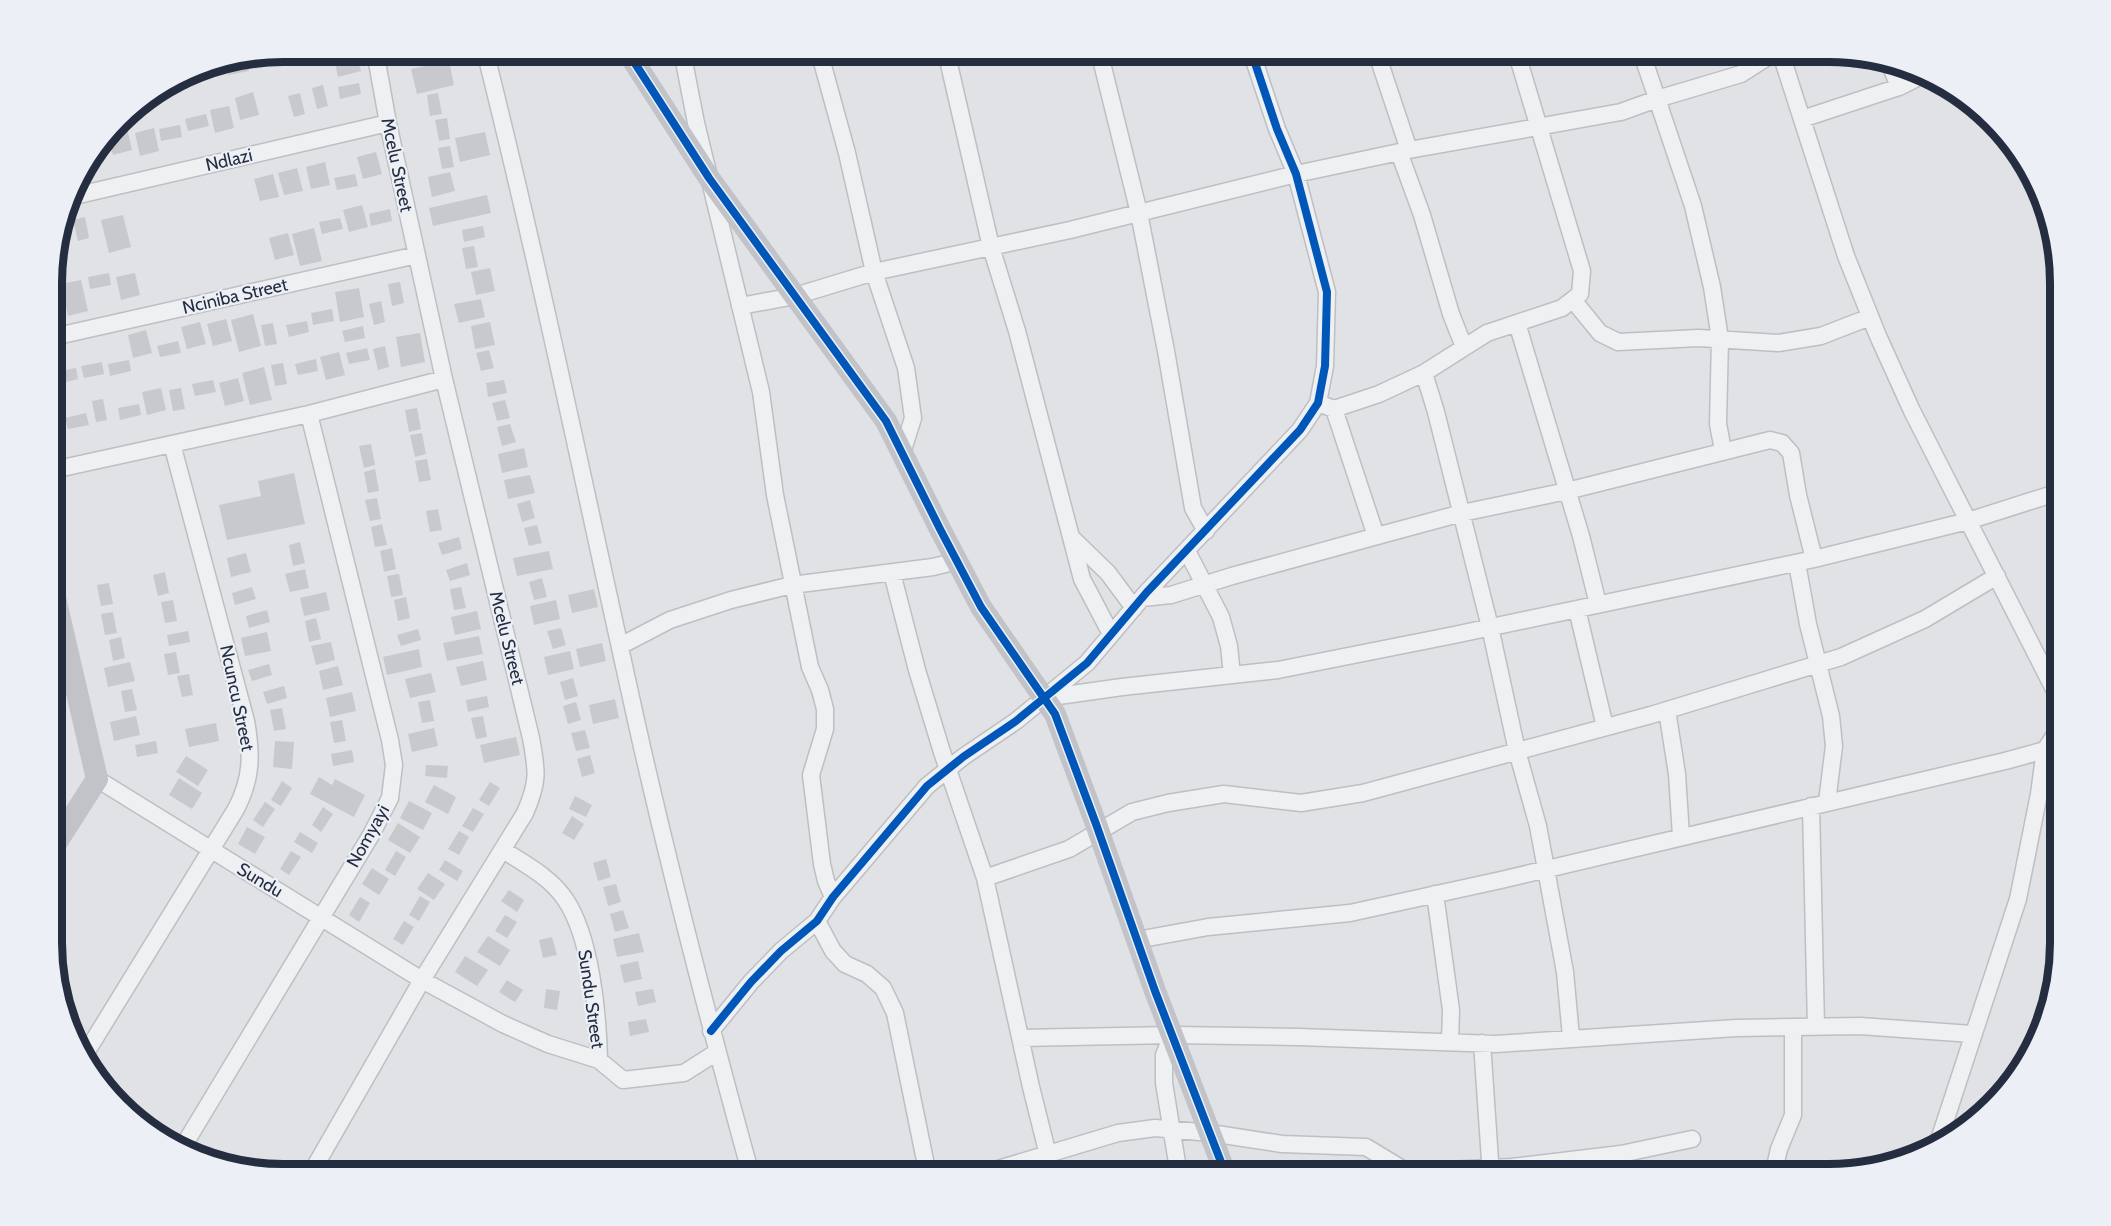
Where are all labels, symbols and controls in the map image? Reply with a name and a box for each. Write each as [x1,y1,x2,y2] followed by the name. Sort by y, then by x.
[376,116,418,214] street label: Mcelu Street
[203,144,255,176] street label: Ndlazi
[180,273,290,319] street label: Nciniba Street
[485,589,529,687] street label: Mcelu Street
[215,643,259,753] street label: Ncuncu Street
[342,801,394,871] street label: Nomyayi
[233,858,287,902] street label: Sundu
[573,948,609,1050] street label: Sundu Street

